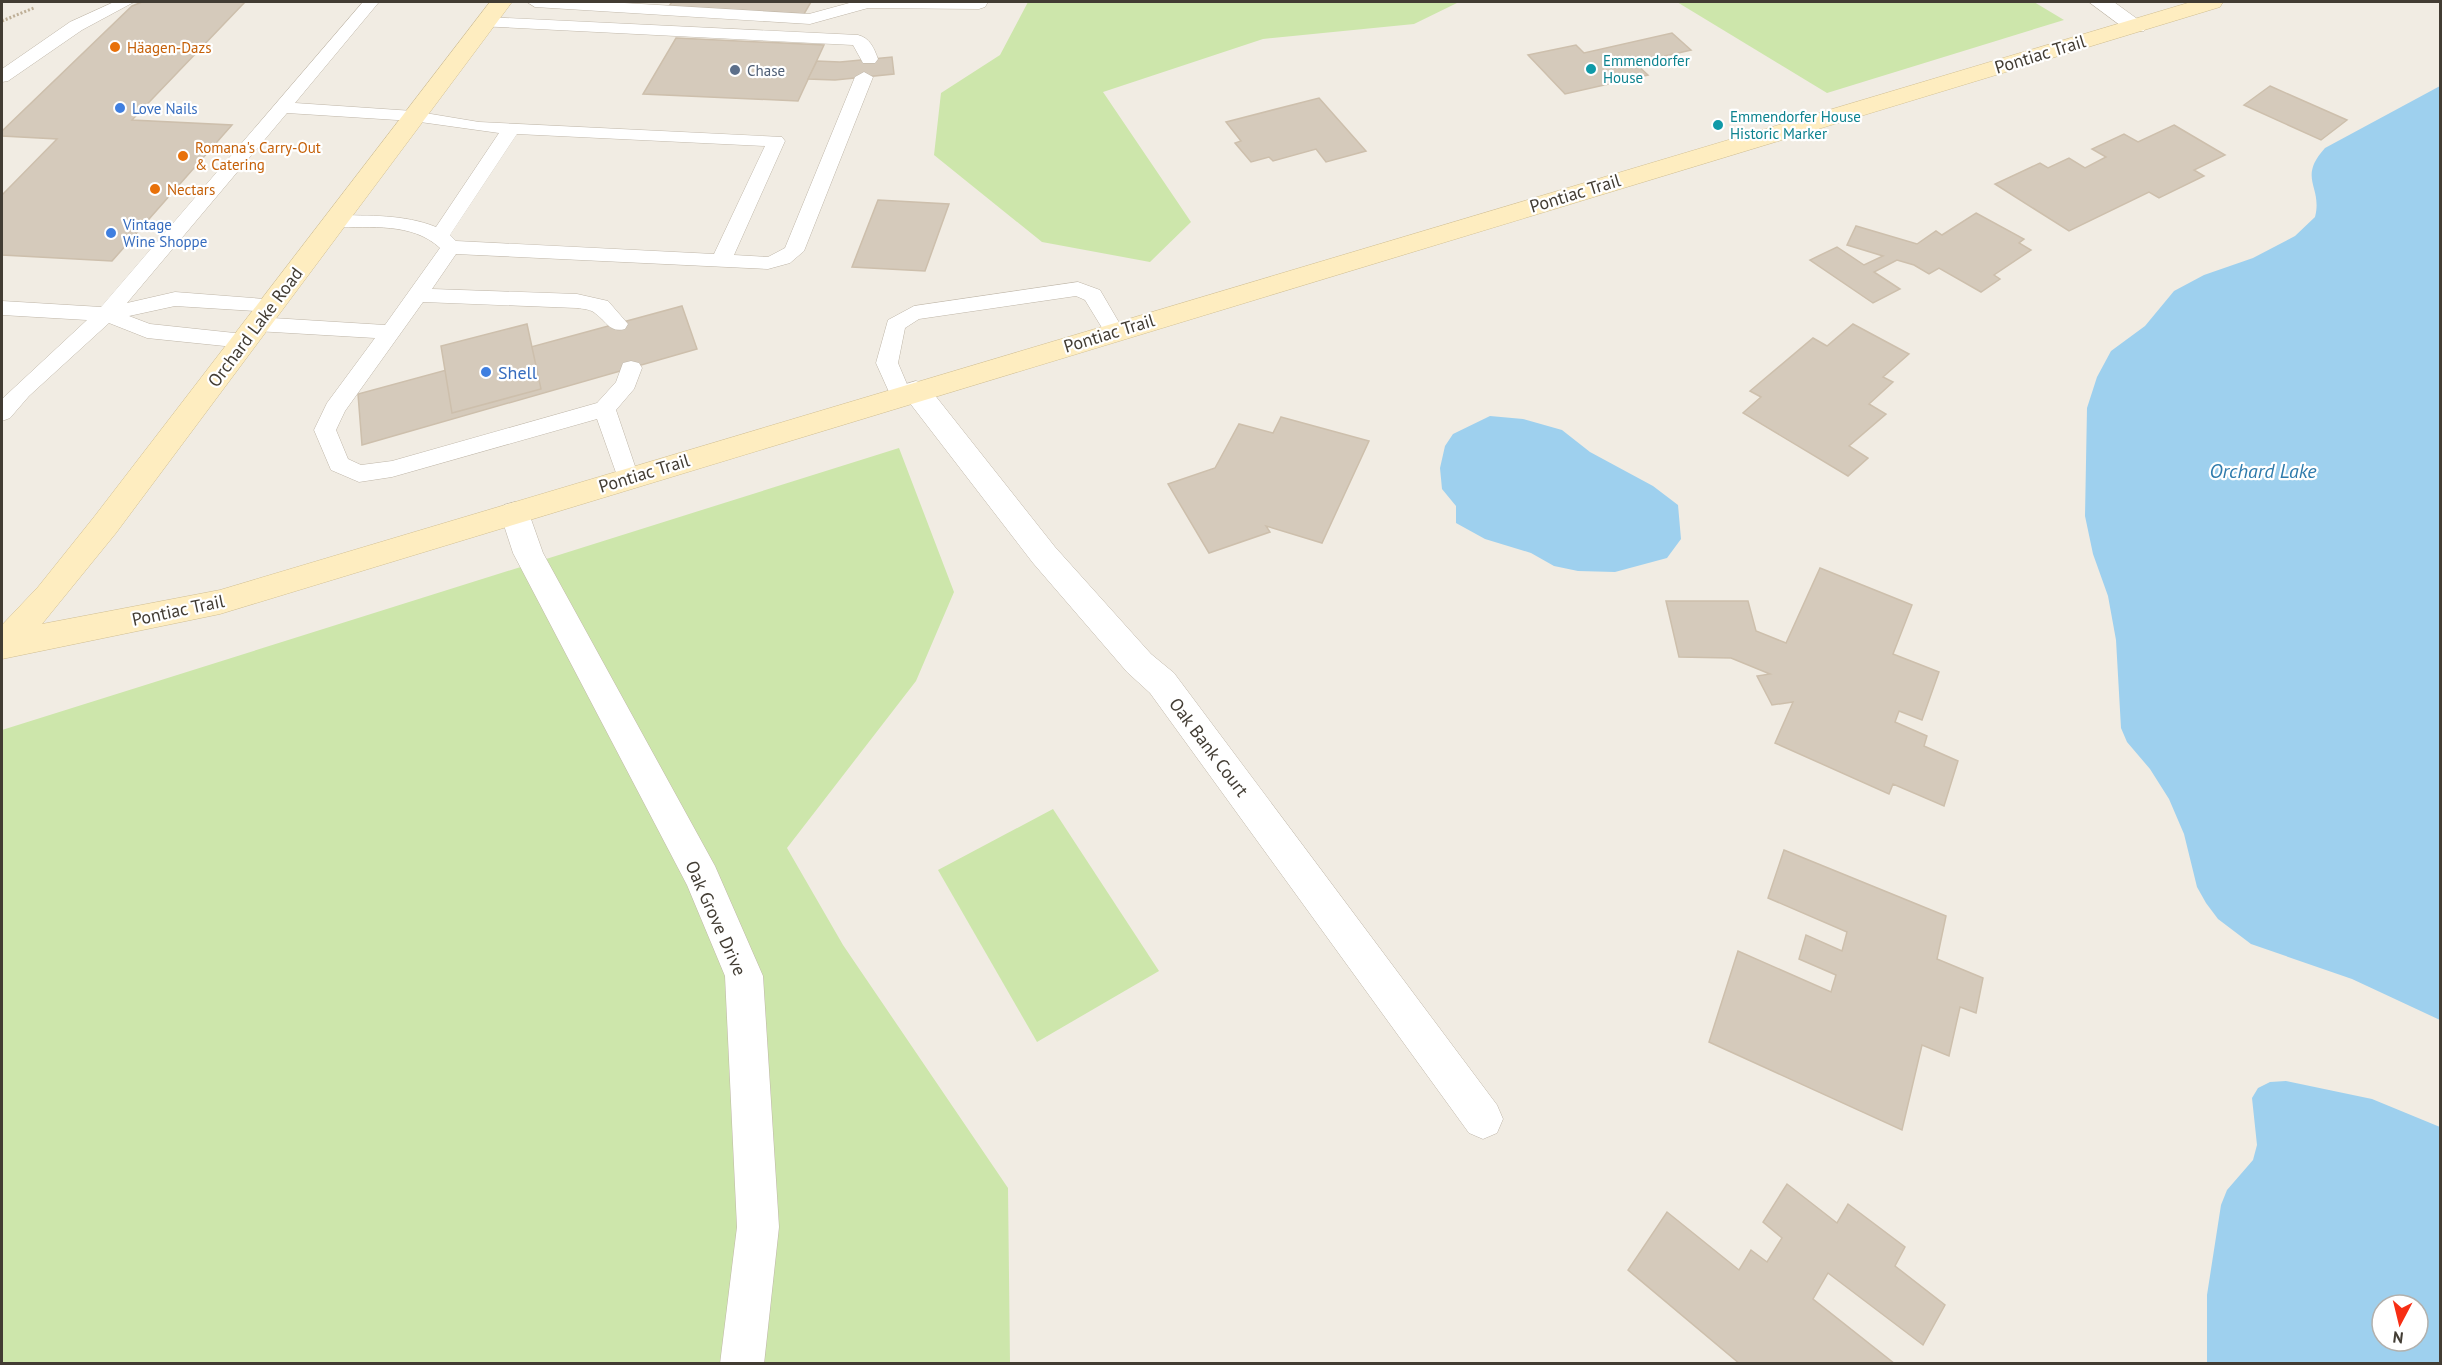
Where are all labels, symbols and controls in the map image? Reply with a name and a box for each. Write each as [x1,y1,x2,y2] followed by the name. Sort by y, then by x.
[1992,29,2089,79] street label: Pontiac Trail
[127,38,212,57] place label: Häagen-Dazs
[108,40,122,54] marker: Häagen-Dazs
[1603,51,1690,87] place label: Emmendorfer House
[747,61,785,80] place label: Chase
[1584,62,1598,76] marker: Emmendorfer House
[728,63,742,77] marker: Chase
[132,99,198,118] place label: Love Nails
[113,101,127,115] marker: Love Nails
[1730,107,1861,143] place label: Emmendorfer House Historic Marker
[1711,118,1725,132] marker: Emmendorfer House Historic Marker
[195,138,321,174] place label: Romana's Carry-Out & Catering
[176,149,190,163] marker: Romana's Carry-Out & Catering
[1527,168,1624,218] street label: Pontiac Trail
[167,180,215,199] place label: Nectars
[148,182,162,196] marker: Nectars
[122,215,207,251] place label: Vintage Wine Shoppe
[104,226,118,240] marker: Vintage Wine Shoppe
[202,262,308,392] street label: Orchard Lake Road
[1061,308,1158,358] street label: Pontiac Trail
[498,361,538,384] place label: Shell
[479,365,493,379] marker: Shell
[596,448,693,498] street label: Pontiac Trail
[2210,458,2317,484] water label: Orchard Lake
[130,589,227,631] street label: Pontiac Trail
[1164,693,1254,801] street label: Oak Bank Court
[680,857,752,979] street label: Oak Grove Drive
[2370,1293,2430,1353] north arrow
[2392,1327,2405,1348] text: N

